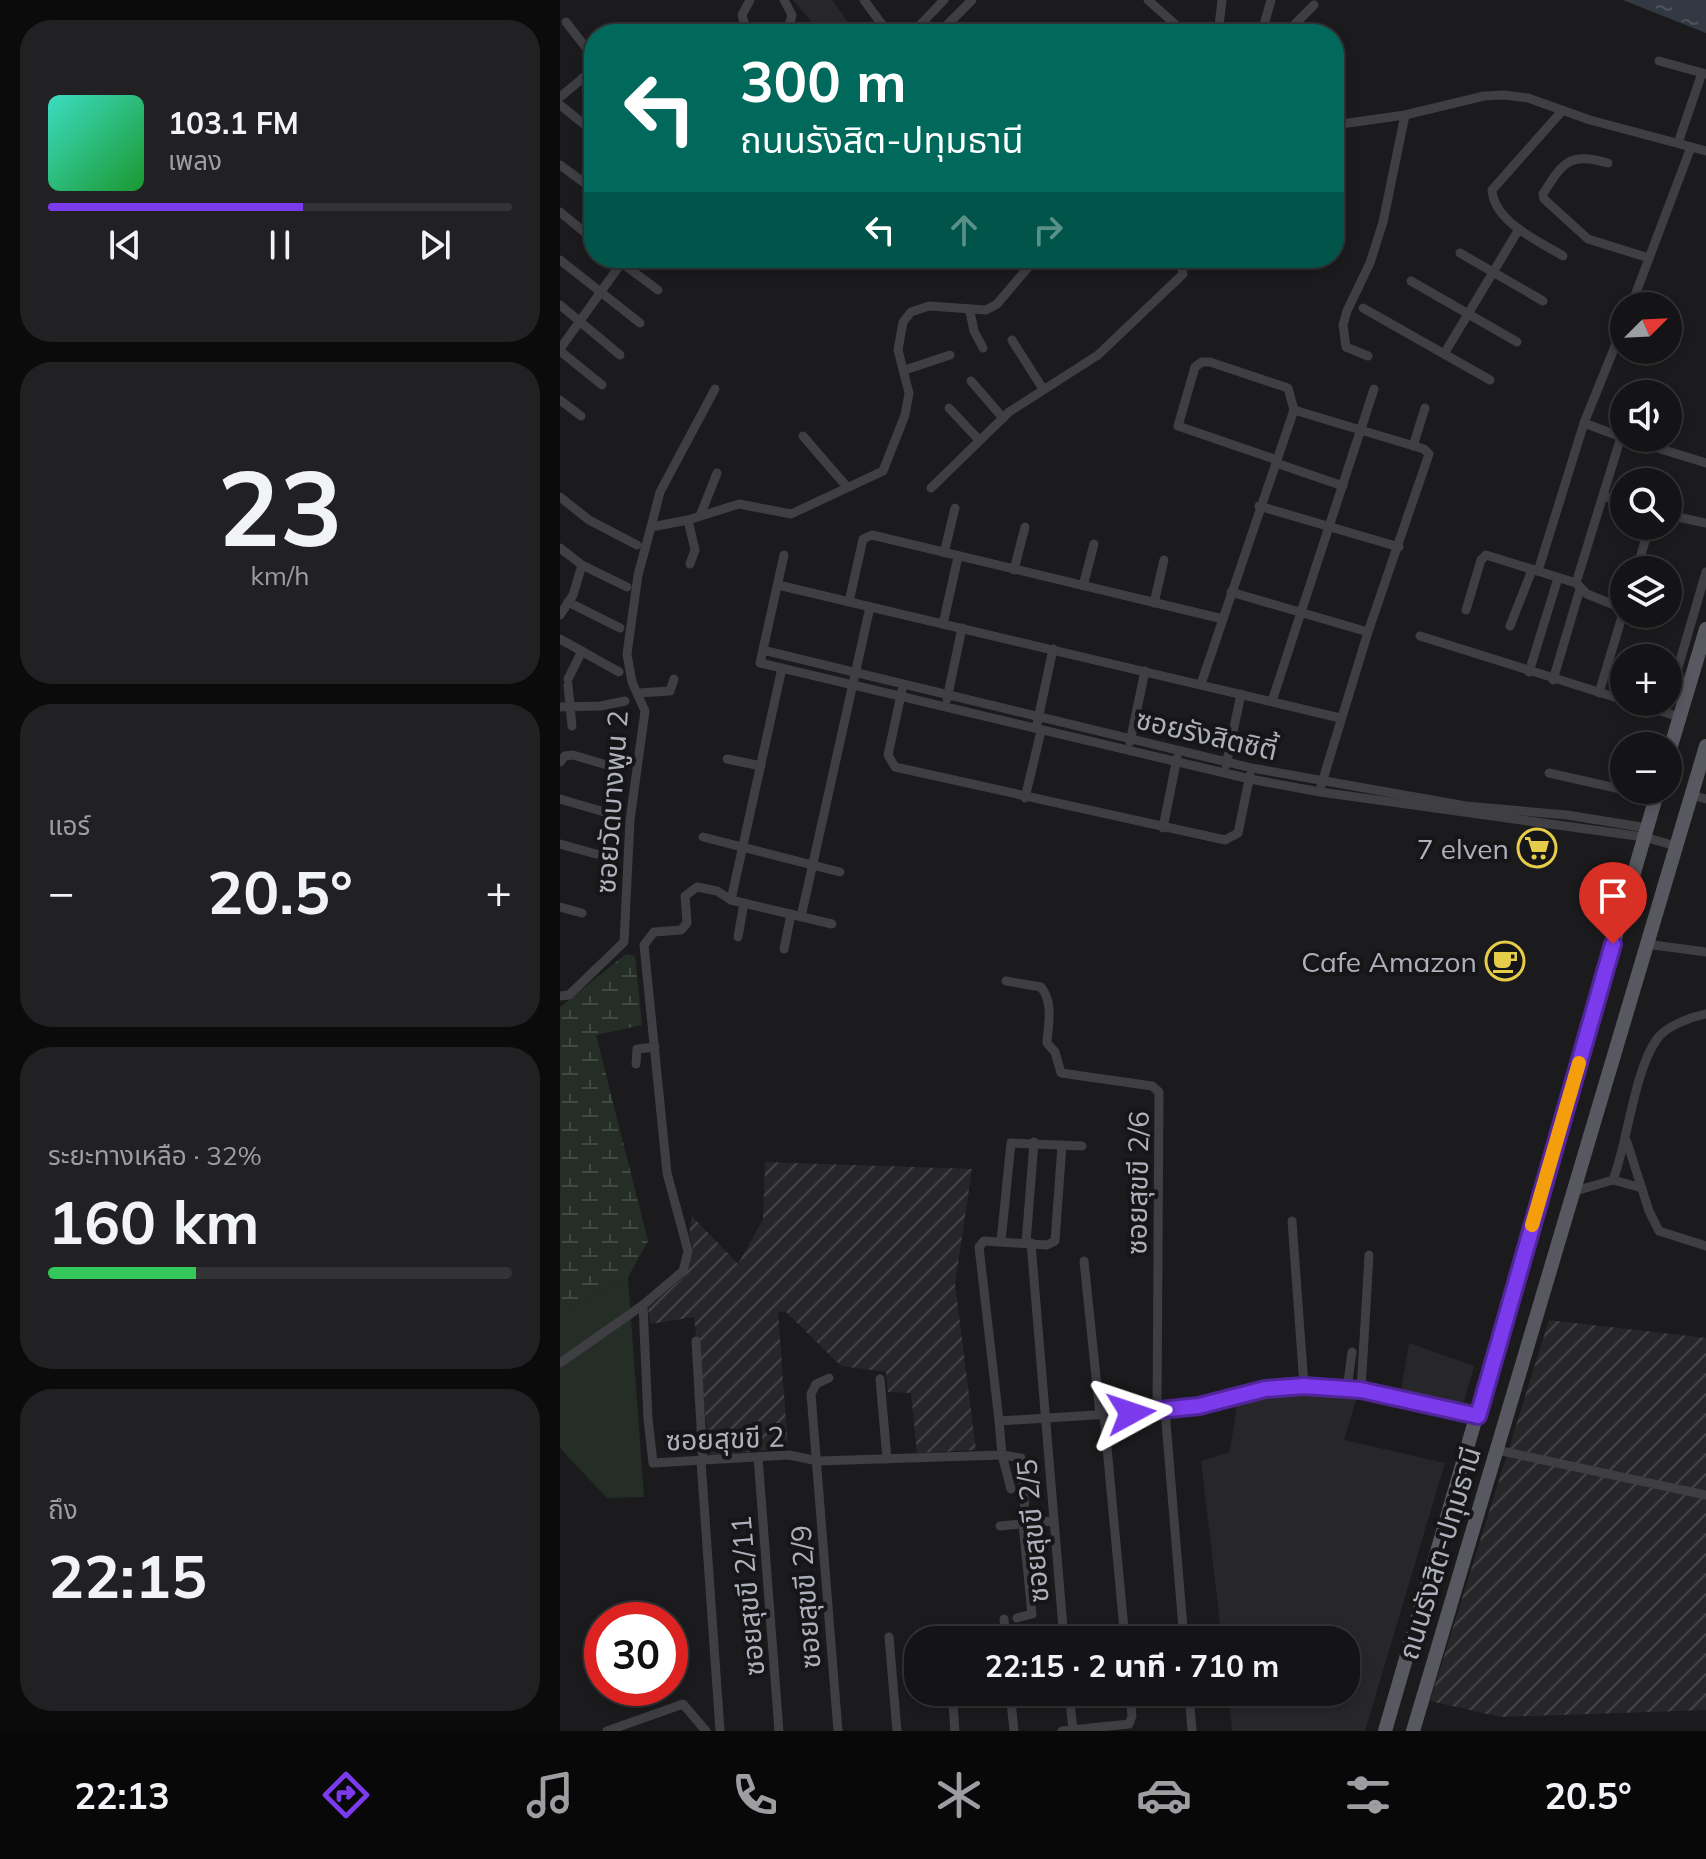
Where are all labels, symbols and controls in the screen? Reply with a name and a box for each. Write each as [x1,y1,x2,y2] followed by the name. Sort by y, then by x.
[740,46,907,116] text: 300 m
[608,56,712,160] icon: left
[168,104,299,142] text: 103.1 FM
[740,117,1024,162] text: ถนนรังสิต-ปทุมธานี
[168,144,222,177] text: เพลง
[858,208,902,252] icon: left
[942,208,986,252] icon: ahead
[1026,208,1070,252] icon: right
[103,223,147,267] icon: previous
[258,223,302,267] icon: pause
[413,223,457,267] icon: next
[1610,292,1682,364] north arrow
[1610,292,1682,804] map controls
[1610,380,1682,452] button: sound
[218,441,342,572] text: 23
[1610,468,1682,540] button: search
[1610,556,1682,628] button: layers
[251,559,309,592] text: km/h
[1610,644,1682,716] button: +
[1133,700,1281,767] street label: ซอยรังสิตซิตี้
[587,709,636,895] street label: ซอยวัดบางพูน 2
[1610,732,1682,804] button: −
[48,809,90,842] text: แอร์
[1516,827,1558,869] supermarket icon: 7 elven
[1417,831,1509,866] place label: 7 elven
[207,854,353,929] text: 20.5°
[1579,862,1647,944] pin
[48,864,74,919] text: −
[486,864,512,919] text: +
[1591,874,1635,918] icon: arrive
[1484,940,1526,982] cafe icon: Cafe Amazon
[1301,944,1477,979] place label: Cafe Amazon
[1118,1111,1156,1255] street label: ซอยสุขขี 2/6
[48,1139,262,1172] text: ระยะทางเหลือ · 32%
[48,1184,260,1259] text: 160 km
[1089,1371,1173,1455] position arrow
[665,1418,785,1458] street label: ซอยสุขขี 2
[1390,1442,1488,1664] street label: ถนนรังสิต-ปทุมธานี
[1008,1458,1056,1604] street label: ซอยสุขขี 2/5
[48,1493,78,1526] text: ถึง
[723,1514,771,1678] street label: ซอยสุขขี 2/11
[783,1524,827,1670] street label: ซอยสุขขี 2/9
[48,1538,207,1613] text: 22:15
[584,1602,688,1706] speed limit sign: 30
[985,1647,1279,1685] text: 22:15 · 2 นาที · 710 m
[318,1767,374,1823] icon: directions
[522,1767,578,1823] icon: music
[727,1767,783,1823] icon: phone
[931,1767,987,1823] icon: climate
[1136,1767,1192,1823] icon: car
[1340,1767,1396,1823] icon: filters
[74,1773,170,1818] text: 22:13
[1544,1773,1632,1818] text: 20.5°

